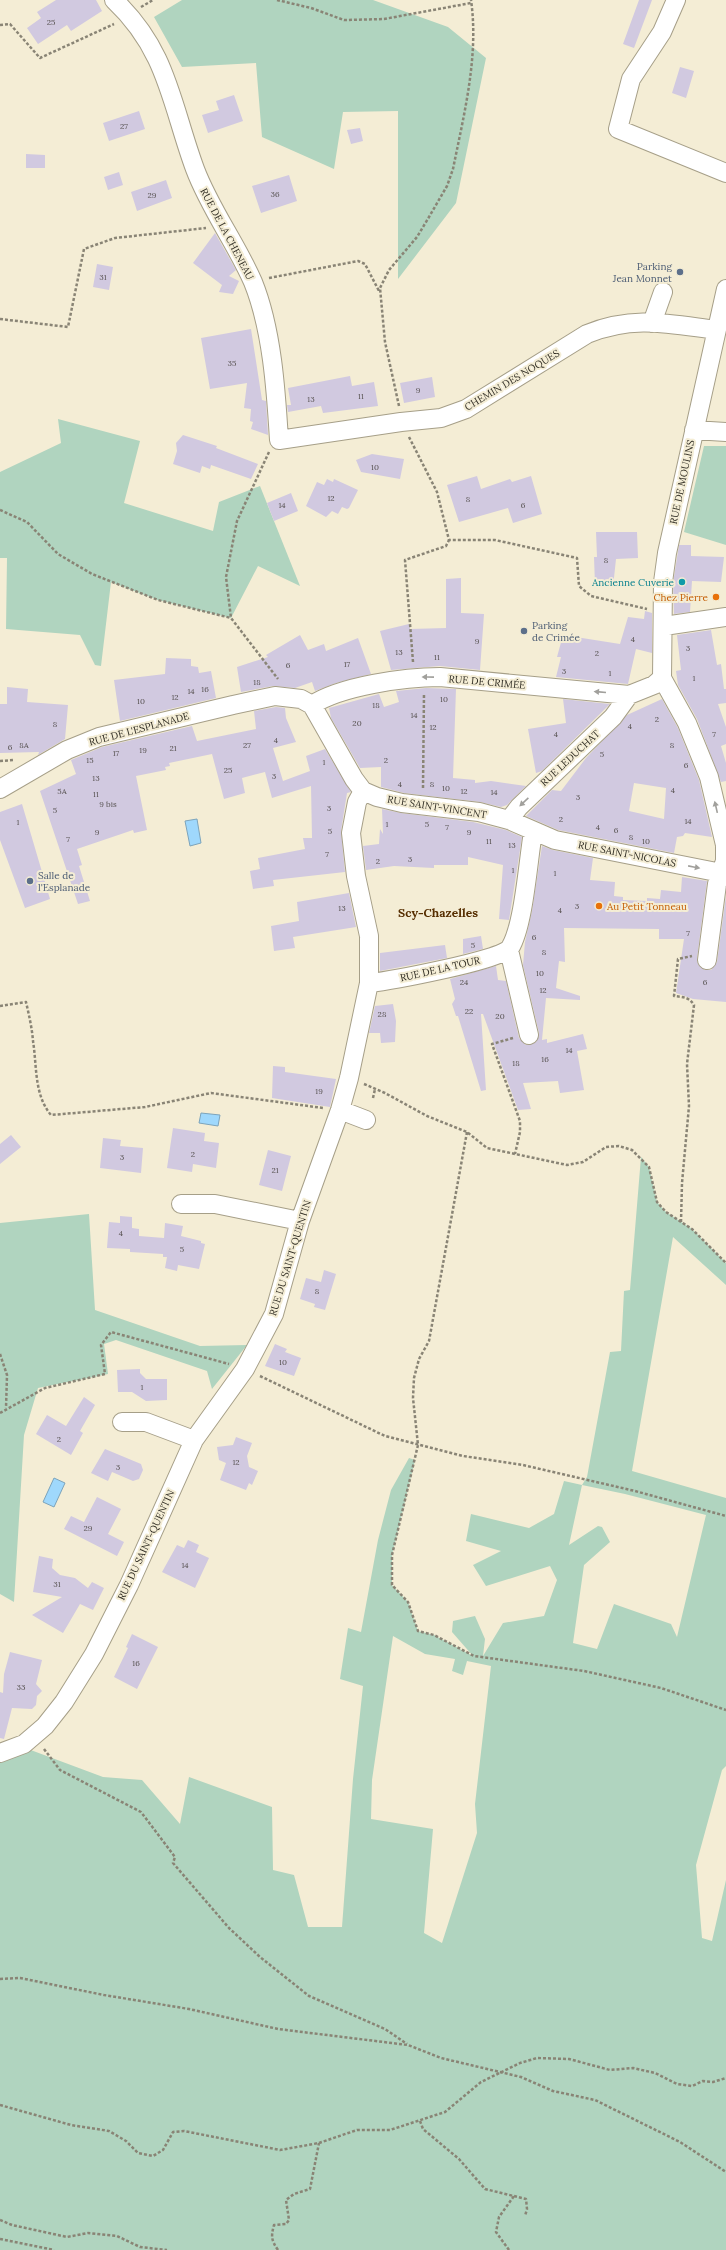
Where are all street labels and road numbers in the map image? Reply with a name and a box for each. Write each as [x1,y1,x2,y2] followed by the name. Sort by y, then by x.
[197,186,257,283] street label: RUE DE LA CHENEAU
[462,346,562,414] street label: CHEMIN DES NOQUES
[667,438,697,525] street label: RUE DE MOULINS
[448,672,526,692] street label: RUE DE CRIMÉE
[87,709,191,749] street label: RUE DE L'ESPLANADE
[538,727,603,789] street label: RUE LEDUCHAT
[386,793,488,821] street label: RUE SAINT-VINCENT
[577,838,677,870] street label: RUE SAINT-NICOLAS
[399,953,482,985] street label: RUE DE LA TOUR
[266,1198,314,1317] street label: RUE DU SAINT-QUENTIN
[115,1487,177,1602] street label: RUE DU SAINT-QUENTIN

